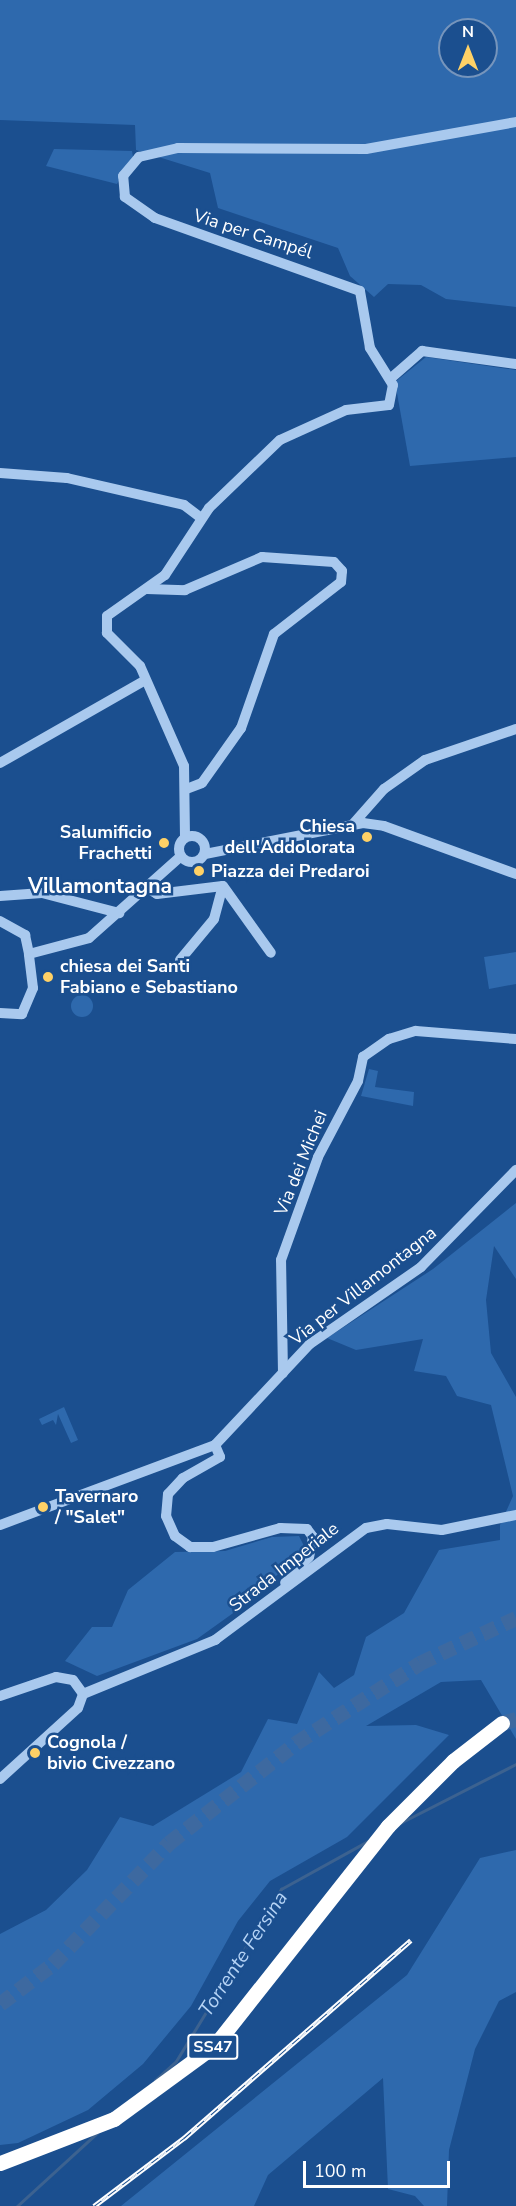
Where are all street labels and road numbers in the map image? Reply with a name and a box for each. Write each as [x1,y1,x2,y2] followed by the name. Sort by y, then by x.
[191,205,315,263] street label: Via per Campél
[270,1107,332,1219] street label: Via dei Michei
[285,1222,441,1350] street label: Via per Villamontagna
[225,1518,343,1616] street label: Strada Imperiale
[186,2034,240,2060] road number: SS47

